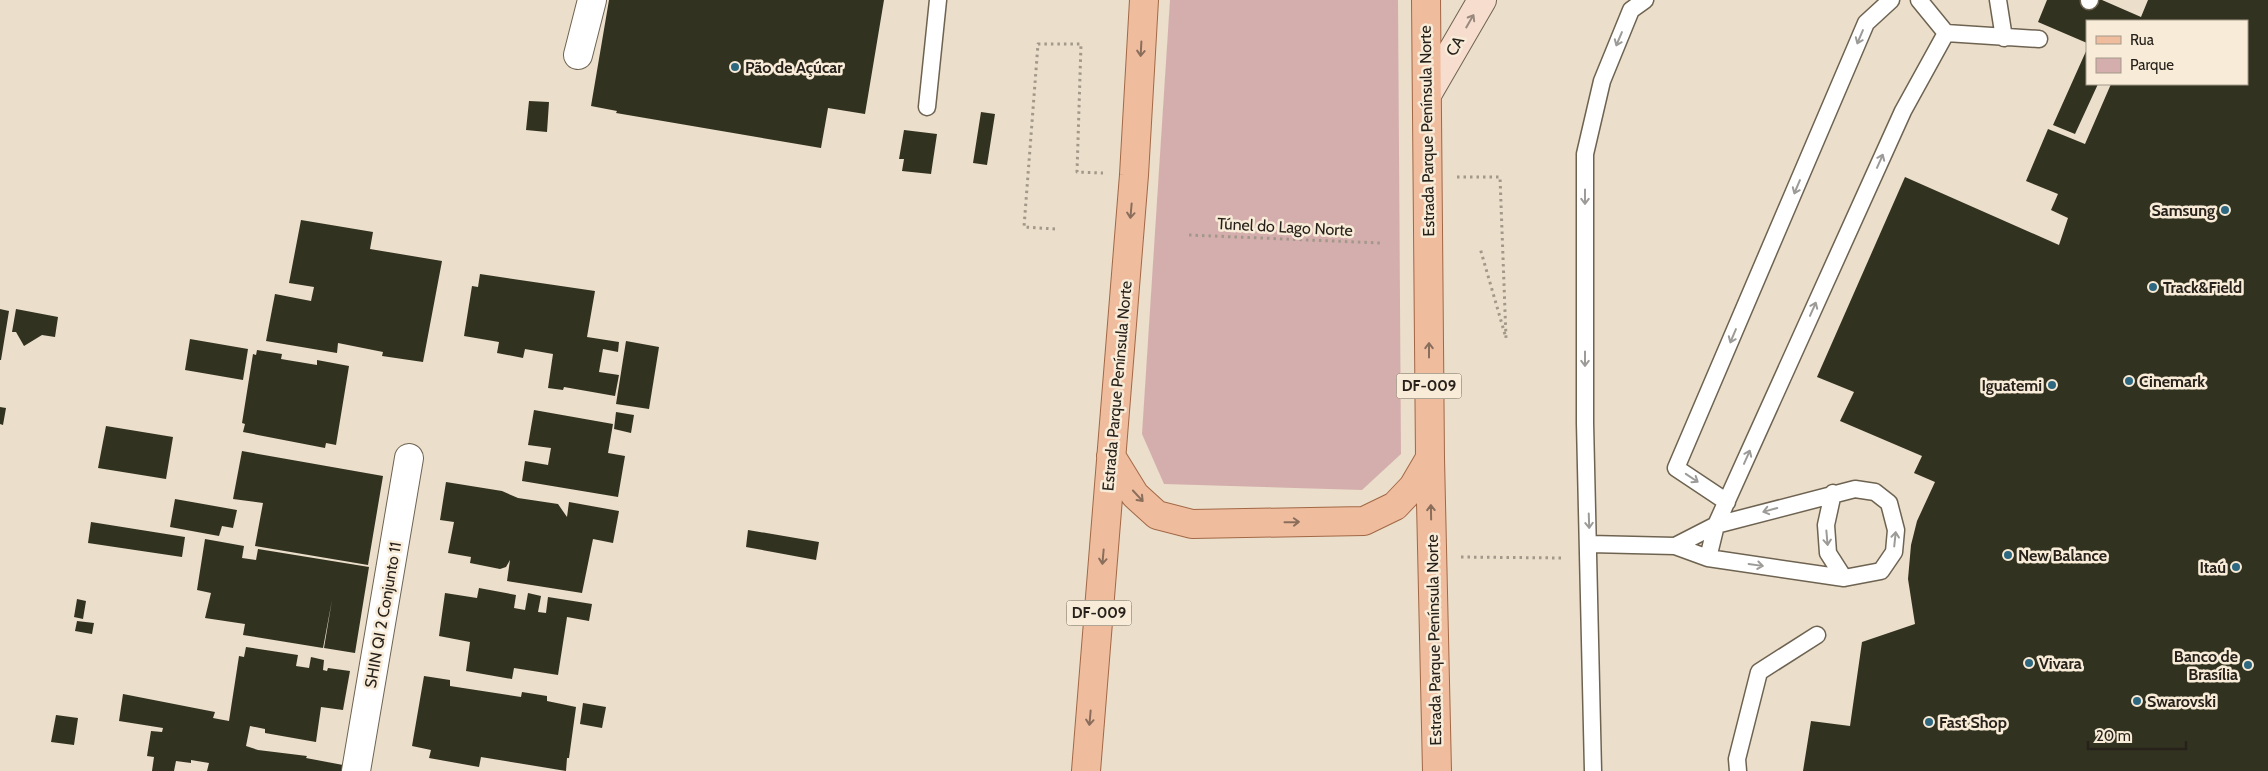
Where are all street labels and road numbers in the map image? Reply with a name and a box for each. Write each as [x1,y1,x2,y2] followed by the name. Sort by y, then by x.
[1416,25,1438,237] street label: Estrada Parque Península Norte
[1442,33,1468,59] street label: CA
[1217,214,1353,240] street label: Túnel do Lago Norte
[1098,280,1136,492] street label: Estrada Parque Península Norte
[1396,374,1462,398] road number: DF-009
[1423,534,1445,746] street label: Estrada Parque Península Norte
[361,541,405,689] street label: SHIN QI 2 Conjunto 11
[1066,600,1132,626] road number: DF-009

